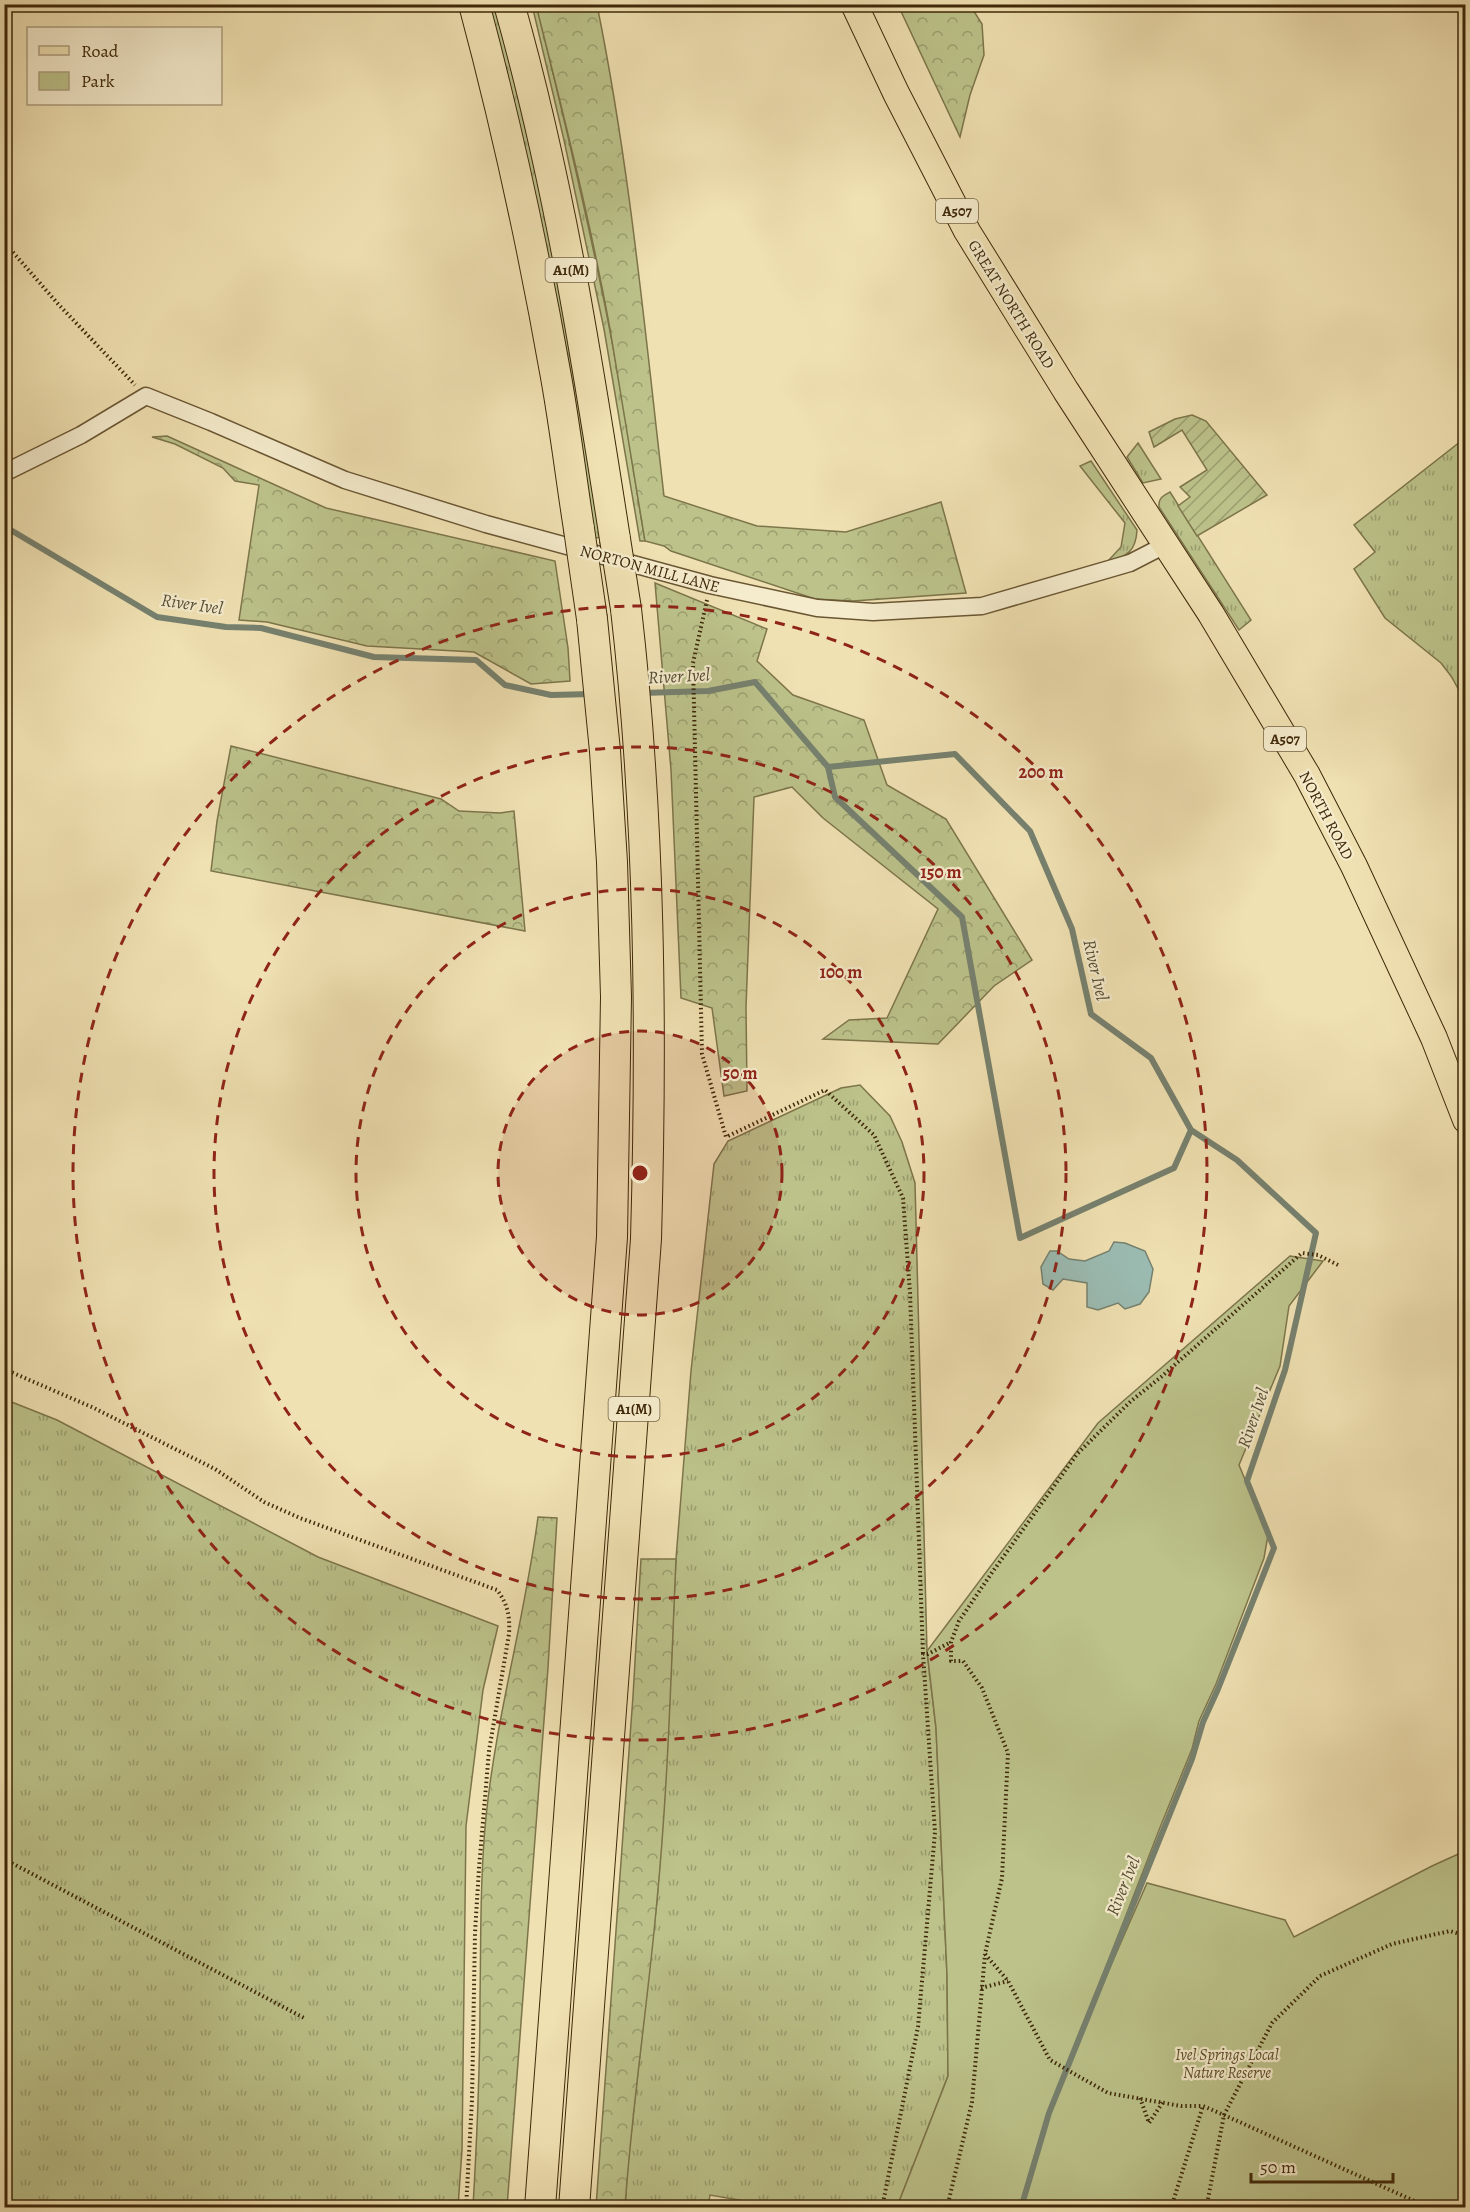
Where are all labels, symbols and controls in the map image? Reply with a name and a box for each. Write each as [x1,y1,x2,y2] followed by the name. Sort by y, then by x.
[27,27,222,105] legend
[81,39,119,63] text: Road
[81,69,115,93] text: Park
[936,199,978,223] road number: A507
[963,236,1060,373] street label: GREAT NORTH ROAD
[546,258,596,282] road number: A1(M)
[577,540,722,598] street label: NORTON MILL LANE
[160,588,225,620] water label: River Ivel
[647,662,711,690] water label: River Ivel
[1264,727,1306,751] road number: A507
[1018,760,1064,784] text: 200 m
[1294,767,1359,864] street label: NORTH ROAD
[920,860,962,884] text: 150 m
[1077,937,1115,1003] water label: River Ivel
[820,960,862,984] text: 100 m
[723,1061,757,1085] text: 50 m
[630,1163,650,1183] centre of rings
[1232,1384,1275,1451] water label: River Ivel
[608,1397,660,1421] road number: A1(M)
[1100,1852,1146,1919] water label: River Ivel
[1175,2044,1279,2084] park label: Ivel Springs Local Nature Reserve
[1251,2146,1394,2184] scale bar
[1260,2155,1296,2179] text: 50 m

